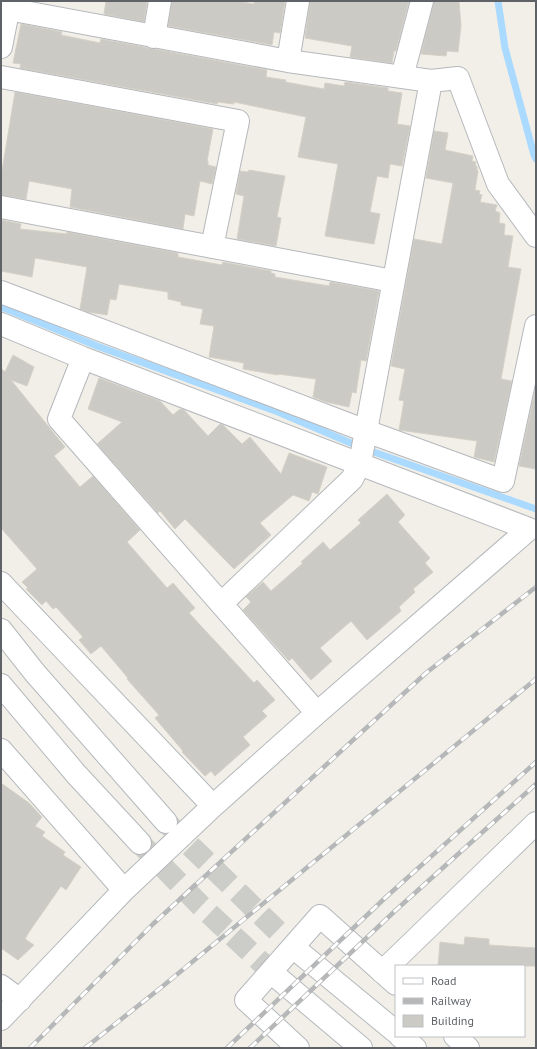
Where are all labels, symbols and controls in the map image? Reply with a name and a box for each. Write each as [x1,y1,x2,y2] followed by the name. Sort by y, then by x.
[395,965,525,1037] legend
[431,973,456,988] text: Road
[431,993,471,1008] text: Railway
[431,1013,474,1028] text: Building

